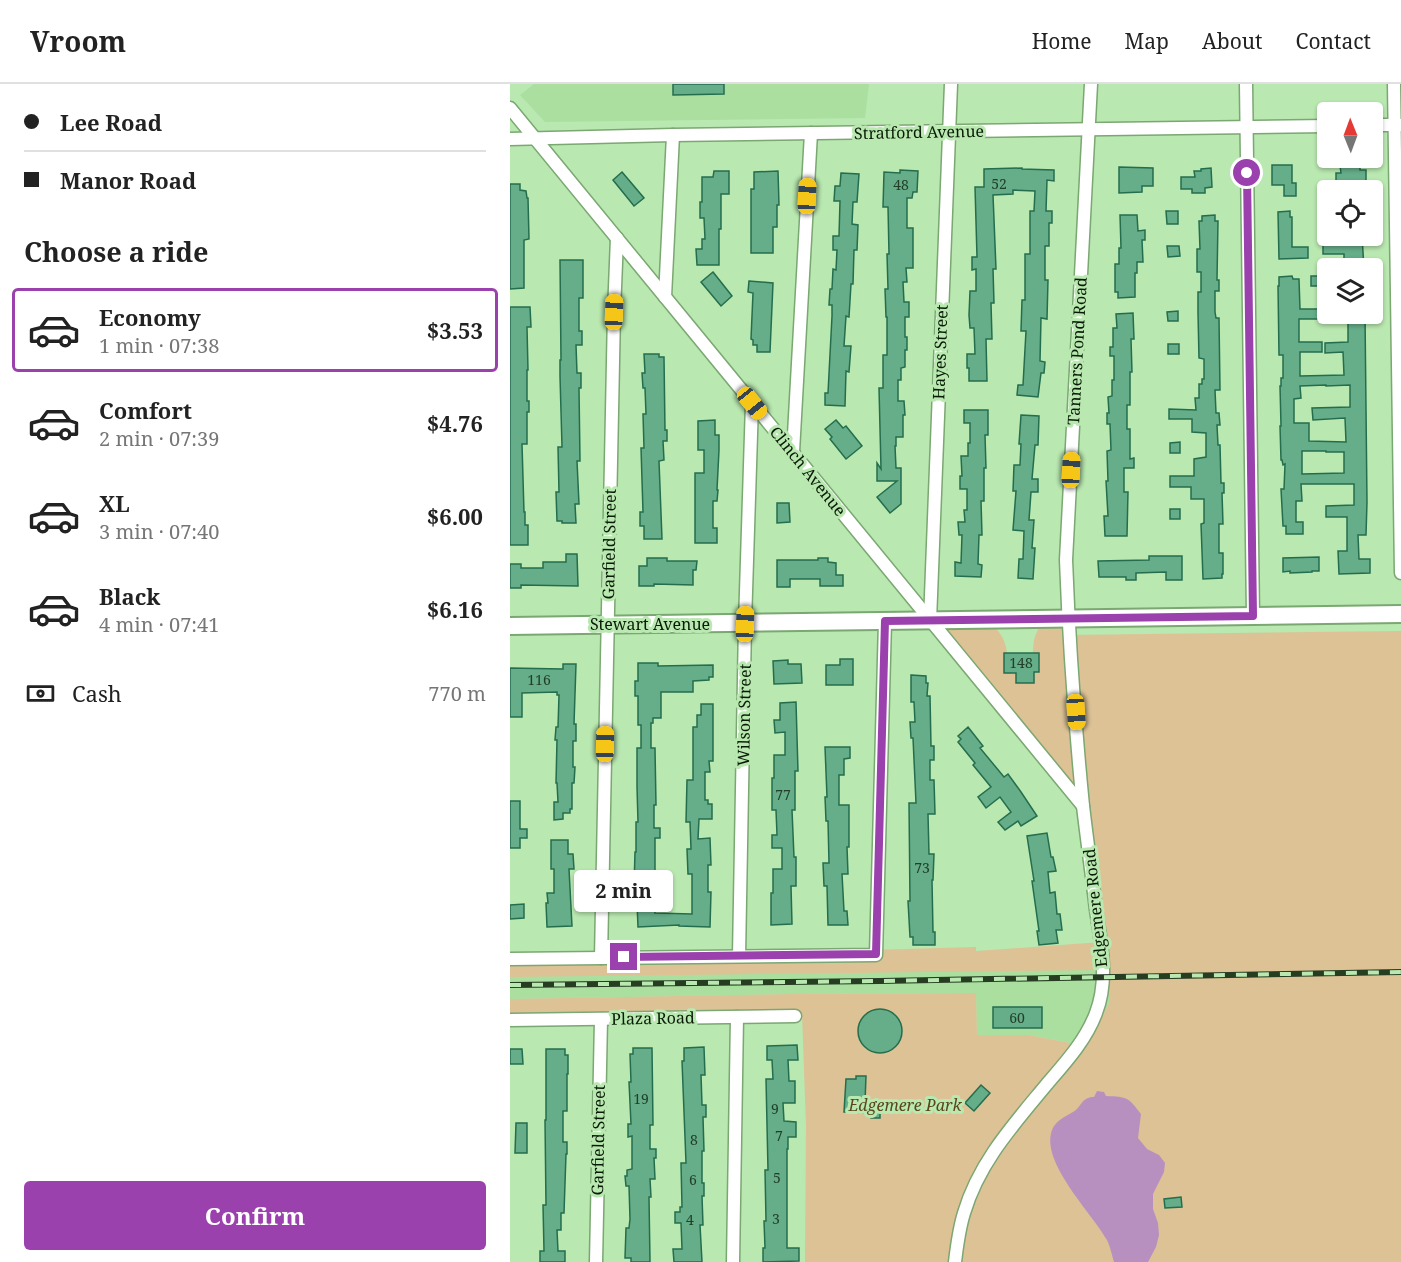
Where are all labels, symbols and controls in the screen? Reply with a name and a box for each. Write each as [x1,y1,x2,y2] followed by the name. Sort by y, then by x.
[30,22,126,60] text: Vroom
[1032,27,1092,55] text: Home
[1125,27,1169,55] text: Map
[1202,27,1263,55] text: About
[1296,27,1371,55] text: Contact
[1317,102,1383,168] north arrow
[1317,102,1383,324] map controls
[60,107,162,137] text: Lee Road
[854,120,984,144] street label: Stratford Avenue
[1233,159,1260,186] route start
[60,165,196,195] text: Manor Road
[991,174,1007,193] house number: 52
[893,175,909,194] house number: 48
[797,178,817,214] car
[1317,180,1383,246] button: locate
[24,233,209,270] text: Choose a ride
[1317,258,1383,324] button: layers
[1062,276,1092,426] street label: Tanners Pond Road
[604,294,624,330] car
[99,302,201,332] text: Economy
[27,303,81,357] icon: car
[927,304,953,400] street label: Hayes Street
[427,315,483,345] text: $3.53
[99,332,219,359] text: 1 min · 07:38
[734,383,770,423] car
[99,395,192,425] text: Comfort
[27,396,81,450] icon: car
[427,408,483,438] text: $4.76
[765,421,851,521] street label: Clinch Avenue
[99,425,219,452] text: 2 min · 07:39
[1061,452,1081,488] car
[99,488,130,518] text: XL
[597,488,621,600] street label: Garfield Street
[27,489,81,543] icon: car
[427,501,483,531] text: $6.00
[99,518,219,545] text: 3 min · 07:40
[99,581,160,611] text: Black
[27,582,81,636] icon: car
[427,594,483,624] text: $6.16
[735,606,755,642] car
[99,611,219,638] text: 4 min · 07:41
[590,613,710,635] street label: Stewart Avenue
[1009,653,1033,672] house number: 148
[732,663,756,766] street label: Wilson Street
[527,670,551,689] house number: 116
[24,677,57,710] icon: cash
[72,678,122,708] text: Cash
[428,680,486,707] text: 770 m
[1066,693,1086,731] car
[596,726,614,762] car
[775,785,791,804] house number: 77
[1078,847,1112,969] street label: Edgemere Road
[914,858,930,877] house number: 73
[574,870,674,912] callout: 2 min
[595,877,652,904] text: 2 min
[610,943,637,970] route end
[611,1006,695,1030] street label: Plaza Road
[1009,1008,1025,1027] house number: 60
[586,1084,610,1196] street label: Garfield Street
[633,1089,649,1108] house number: 19
[847,1094,963,1116] park label: Edgemere Park
[771,1099,779,1118] house number: 9
[775,1126,783,1145] house number: 7
[690,1130,698,1149] house number: 8
[773,1168,781,1187] house number: 5
[689,1170,697,1189] house number: 6
[24,1181,486,1250] button: Confirm
[772,1209,780,1228] house number: 3
[686,1210,694,1229] house number: 4

